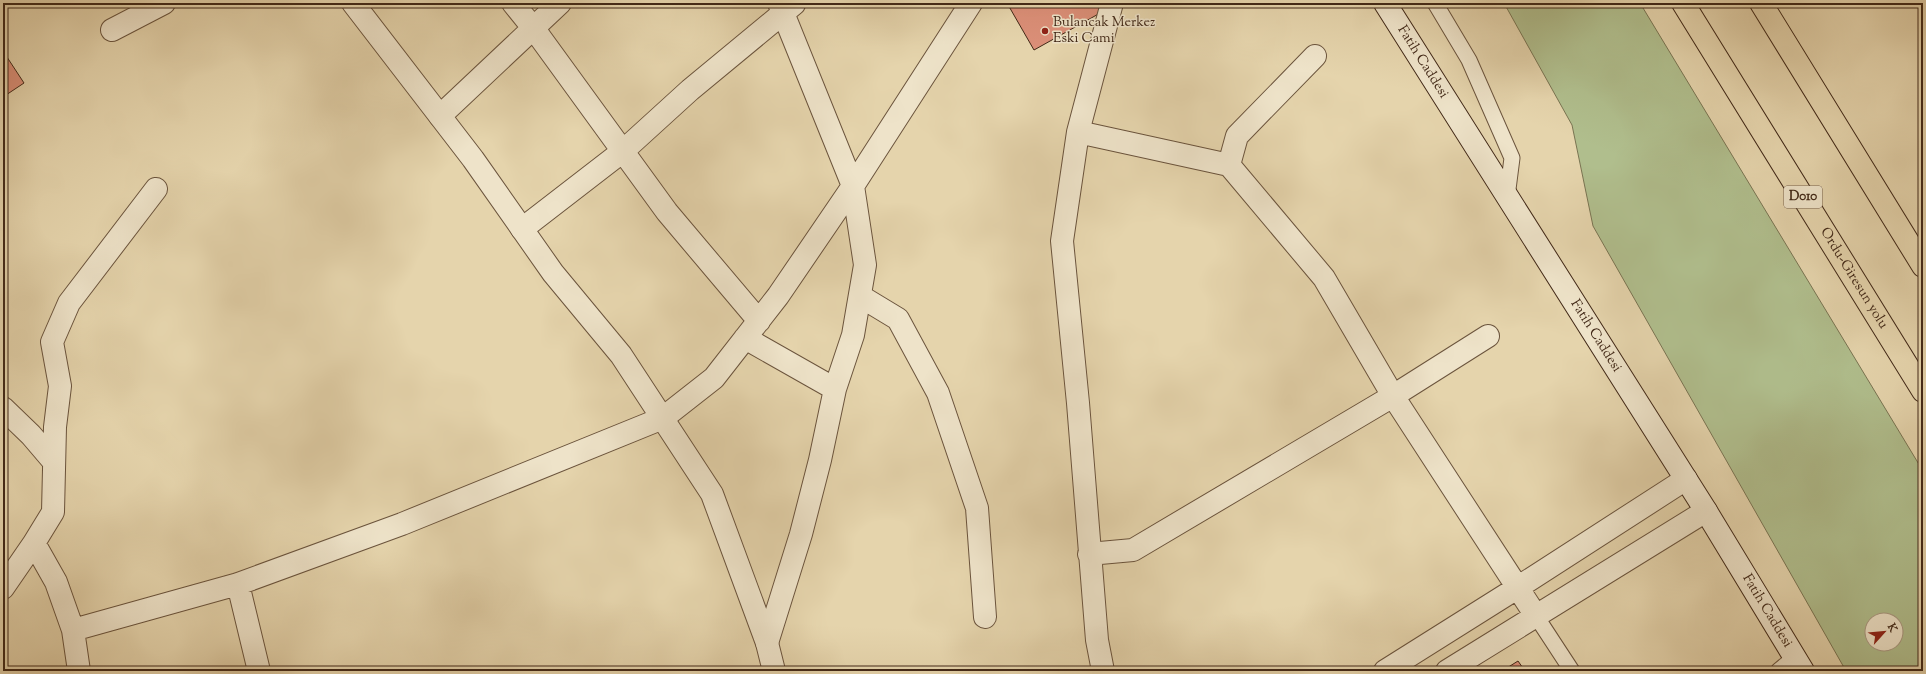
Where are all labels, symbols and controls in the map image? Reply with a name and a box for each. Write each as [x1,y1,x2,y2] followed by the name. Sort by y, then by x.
[1053,13,1155,49] place label: Bulancak Merkez Eski Cami
[1392,22,1453,103] street label: Fatih Caddesi
[1040,26,1050,36] marker: Bulancak Merkez Eski Cami
[1784,186,1822,208] road number: D010
[1814,224,1892,333] street label: Ordu-Giresun yolu
[1565,296,1626,376] street label: Fatih Caddesi
[1737,571,1797,652] street label: Fatih Caddesi
[1864,612,1904,652] north arrow
[1883,620,1901,635] text: K

